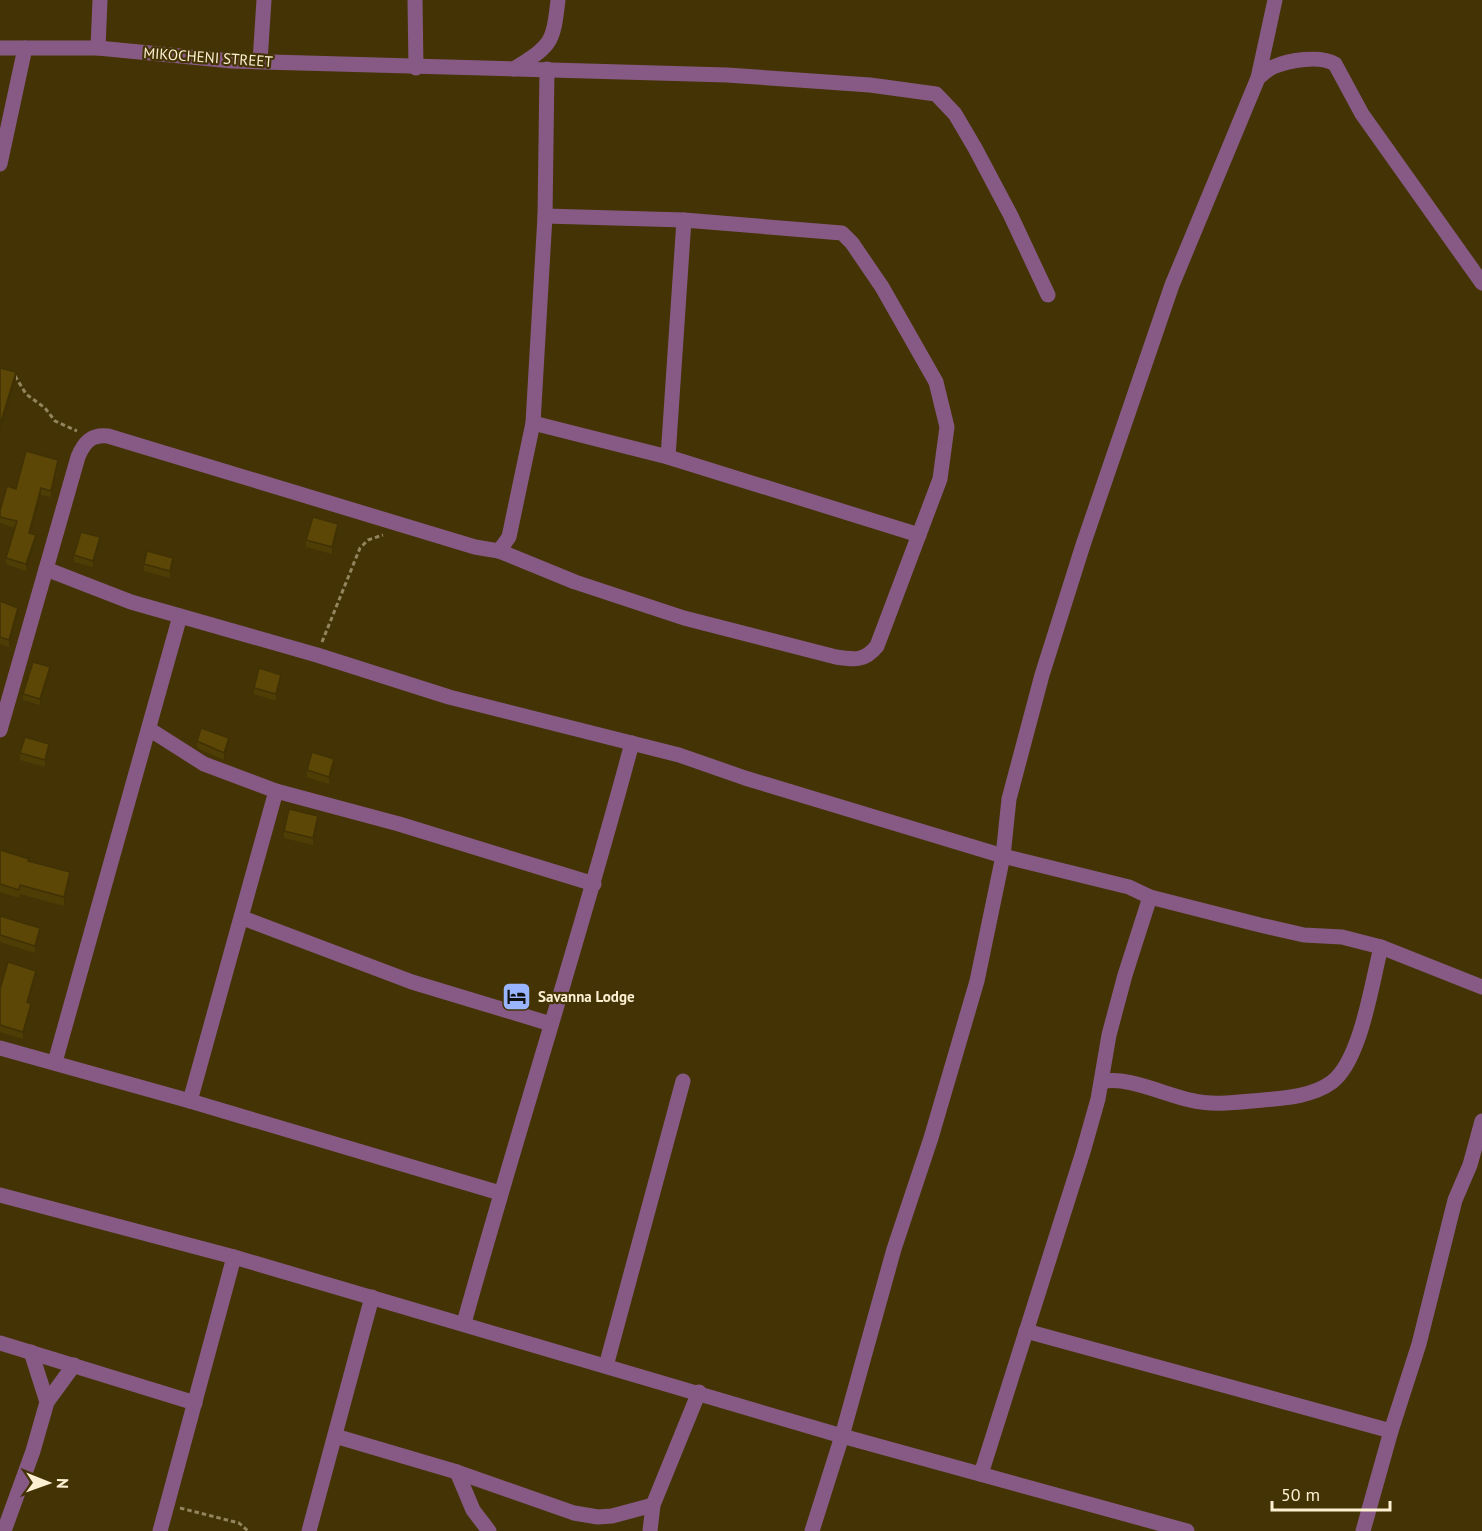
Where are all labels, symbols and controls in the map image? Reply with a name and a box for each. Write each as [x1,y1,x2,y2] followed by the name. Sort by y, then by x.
[143,43,274,71] street label: MIKOCHENI STREET
[501,980,533,1012] hotel icon: Savanna Lodge
[538,987,635,1006] place label: Savanna Lodge
[18,1453,78,1513] north arrow
[1272,1474,1390,1512] scale bar
[53,1478,73,1489] text: N
[1281,1483,1320,1506] text: 50 m

